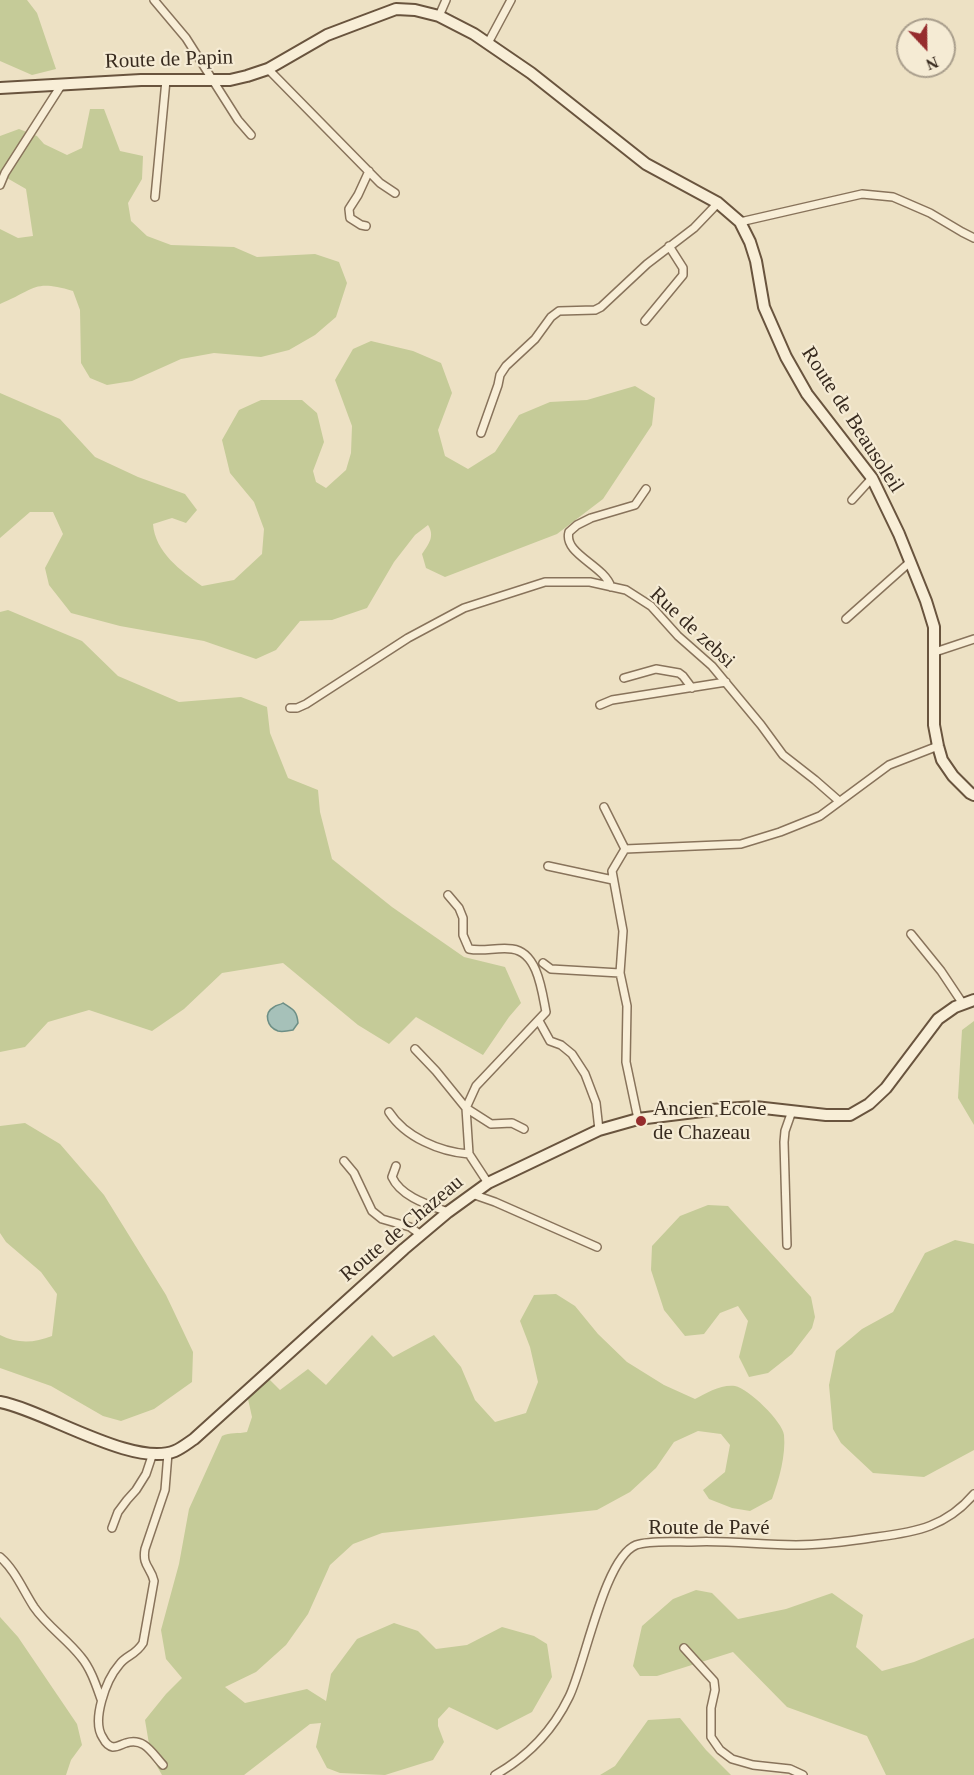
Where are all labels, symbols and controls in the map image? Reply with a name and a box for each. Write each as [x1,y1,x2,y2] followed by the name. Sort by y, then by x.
[896,18,956,78] north arrow
[104,45,234,75] street label: Route de Papin
[924,53,941,73] text: N
[795,342,909,498] street label: Route de Beausoleil
[644,582,740,674] street label: Rue de zebsi
[653,1096,767,1146] place label: Ancien Ecole de Chazeau
[634,1114,648,1128] marker: Ancien Ecole de Chazeau
[335,1170,469,1288] street label: Route de Chazeau
[648,1515,770,1541] street label: Route de Pavé

